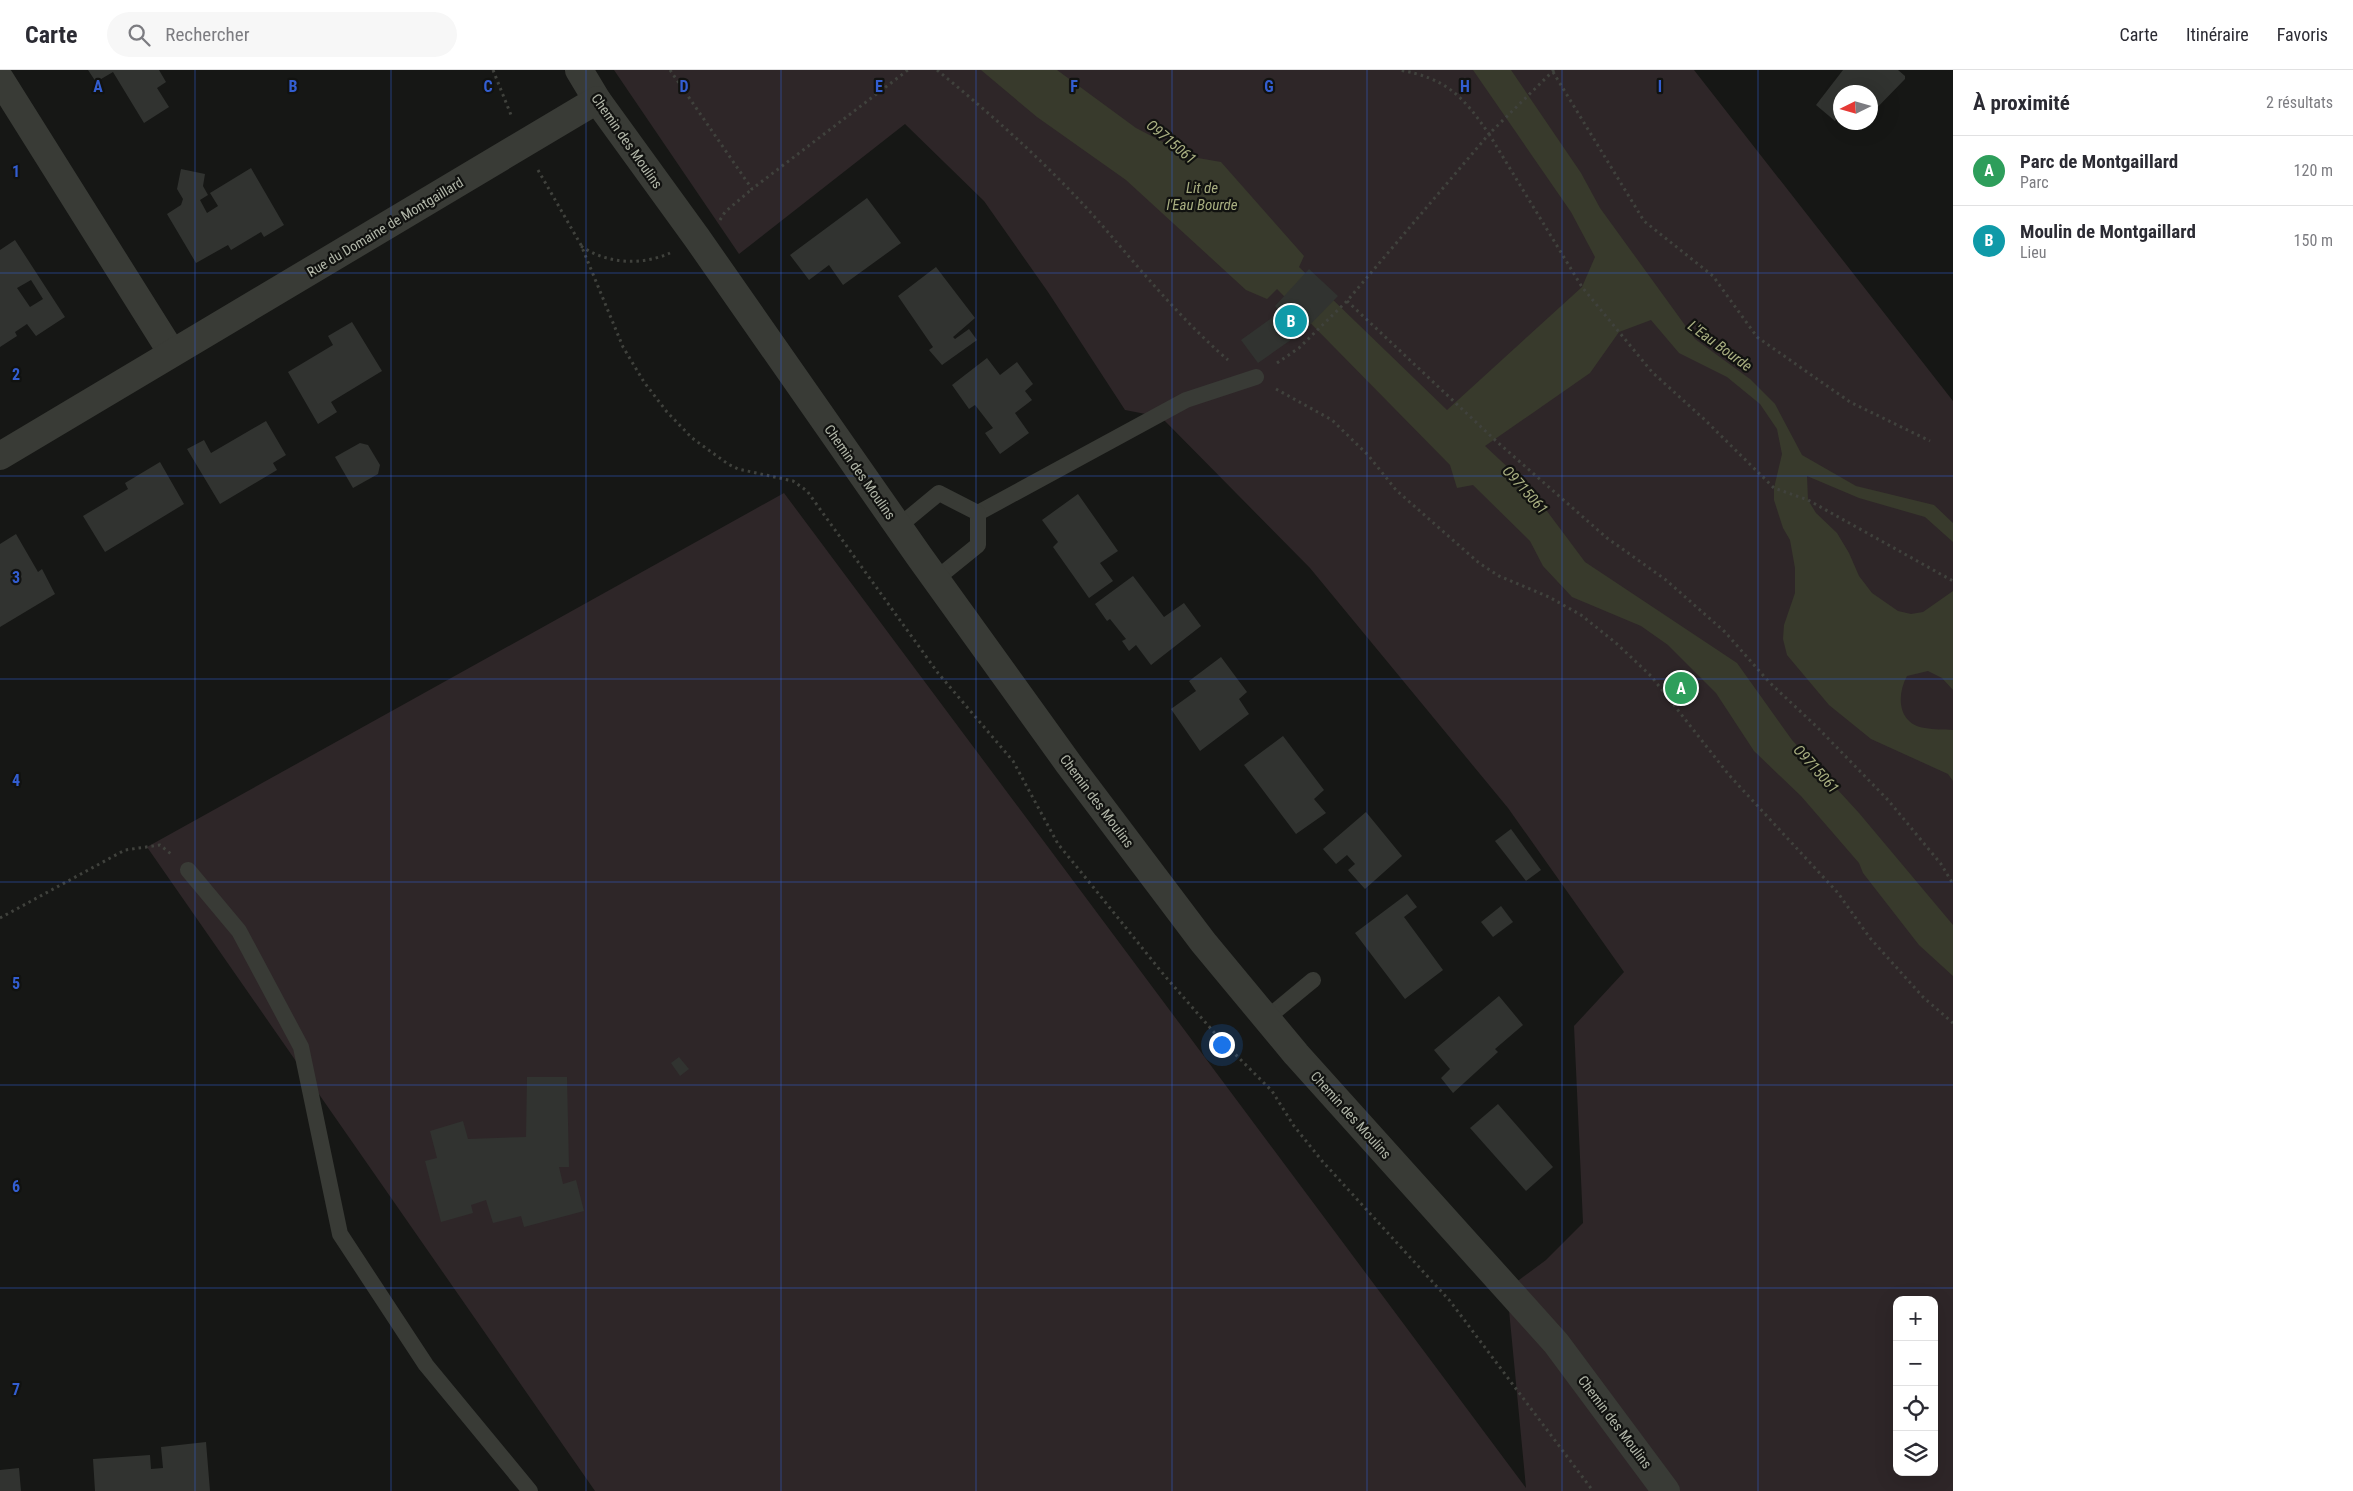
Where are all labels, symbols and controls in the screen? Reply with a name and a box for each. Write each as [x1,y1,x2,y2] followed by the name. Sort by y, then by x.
[107,12,457,57] search box
[25,21,77,49] text: Carte
[125,21,153,49] icon: search
[165,23,249,46] text: Rechercher
[2119,24,2158,45] text: Carte
[2186,24,2249,45] text: Itinéraire
[2277,24,2328,45] text: Favoris
[93,77,103,96] text: A
[289,77,298,96] text: B
[483,77,493,96] text: C
[679,77,689,96] text: D
[875,77,883,96] text: E
[1070,77,1078,96] text: F
[1264,77,1274,96] text: G
[1460,77,1470,96] text: H
[1658,77,1662,96] text: I
[1833,85,1878,130] north arrow
[588,91,666,191] street label: Chemin des Moulins
[1973,91,2070,115] text: À proximité
[2266,93,2333,112] text: 2 résultats
[1143,116,1199,168] water label: O9715061
[2020,150,2178,173] text: Parc de Montgaillard
[1984,161,1994,180] text: A
[2294,161,2333,180] text: 120 m
[12,162,20,181] text: 1
[2020,173,2049,192] text: Parc
[304,174,466,280] street label: Rue du Domaine de Montgaillard
[1166,179,1238,214] water label: Lit de l'Eau Bourde
[2020,220,2196,243] text: Moulin de Montgaillard
[1985,231,1993,250] text: B
[2294,231,2333,250] text: 150 m
[2020,243,2047,262] text: Lieu
[1275,302,1307,340] pin: B
[1684,317,1756,375] water label: L'Eau Bourde
[12,365,20,384] text: 2
[821,422,899,522] street label: Chemin des Moulins
[1499,462,1551,518] water label: O9715061
[12,568,20,587] text: 3
[1665,669,1697,707] pin: A
[1790,741,1842,797] water label: O9715061
[1057,751,1137,851] street label: Chemin des Moulins
[12,771,20,790] text: 4
[12,974,20,993] text: 5
[1209,1032,1235,1058] your location
[1308,1068,1394,1162] street label: Chemin des Moulins
[12,1177,20,1196] text: 6
[1893,1296,1938,1476] map controls
[1893,1296,1938,1341] button: +
[1893,1341,1938,1386] button: −
[1575,1372,1655,1472] street label: Chemin des Moulins
[12,1380,20,1399] text: 7
[1893,1386,1938,1431] button: locate
[1893,1431,1938,1476] button: layers

